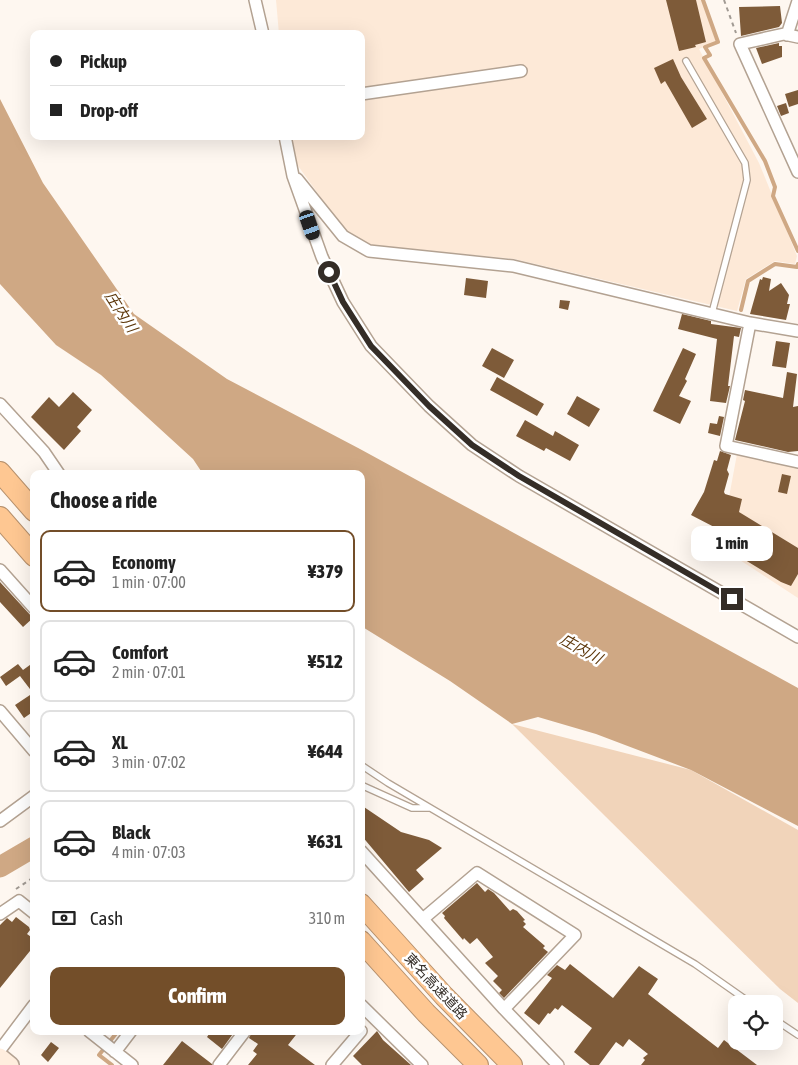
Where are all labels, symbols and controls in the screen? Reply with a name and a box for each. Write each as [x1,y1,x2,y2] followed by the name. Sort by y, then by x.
[80,50,127,72] text: Pickup
[80,99,138,121] text: Drop-off
[298,208,321,242] car
[318,261,340,283] route start
[102,288,142,337] water label: 庄内川
[50,487,157,513] text: Choose a ride
[691,526,773,562] callout: 1 min
[716,534,748,552] text: 1 min
[52,549,97,594] icon: car
[112,551,176,573] text: Economy
[308,560,343,582] text: ¥379
[112,573,186,591] text: 1 min · 07:00
[721,588,743,610] route end
[557,630,607,668] water label: 庄内川
[52,639,97,684] icon: car
[112,641,168,663] text: Comfort
[308,650,343,672] text: ¥512
[112,663,186,681] text: 2 min · 07:01
[52,729,97,774] icon: car
[112,731,128,753] text: XL
[308,740,343,762] text: ¥644
[112,753,186,771] text: 3 min · 07:02
[52,819,97,864] icon: car
[112,821,150,843] text: Black
[308,830,343,852] text: ¥631
[112,843,186,861] text: 4 min · 07:03
[50,904,78,932] icon: cash
[90,907,123,929] text: Cash
[309,909,345,927] text: 310 m
[402,950,470,1022] street label: 東名高速道路
[50,967,345,1025] button: Confirm
[728,995,783,1050] map controls
[728,995,783,1050] button: locate

